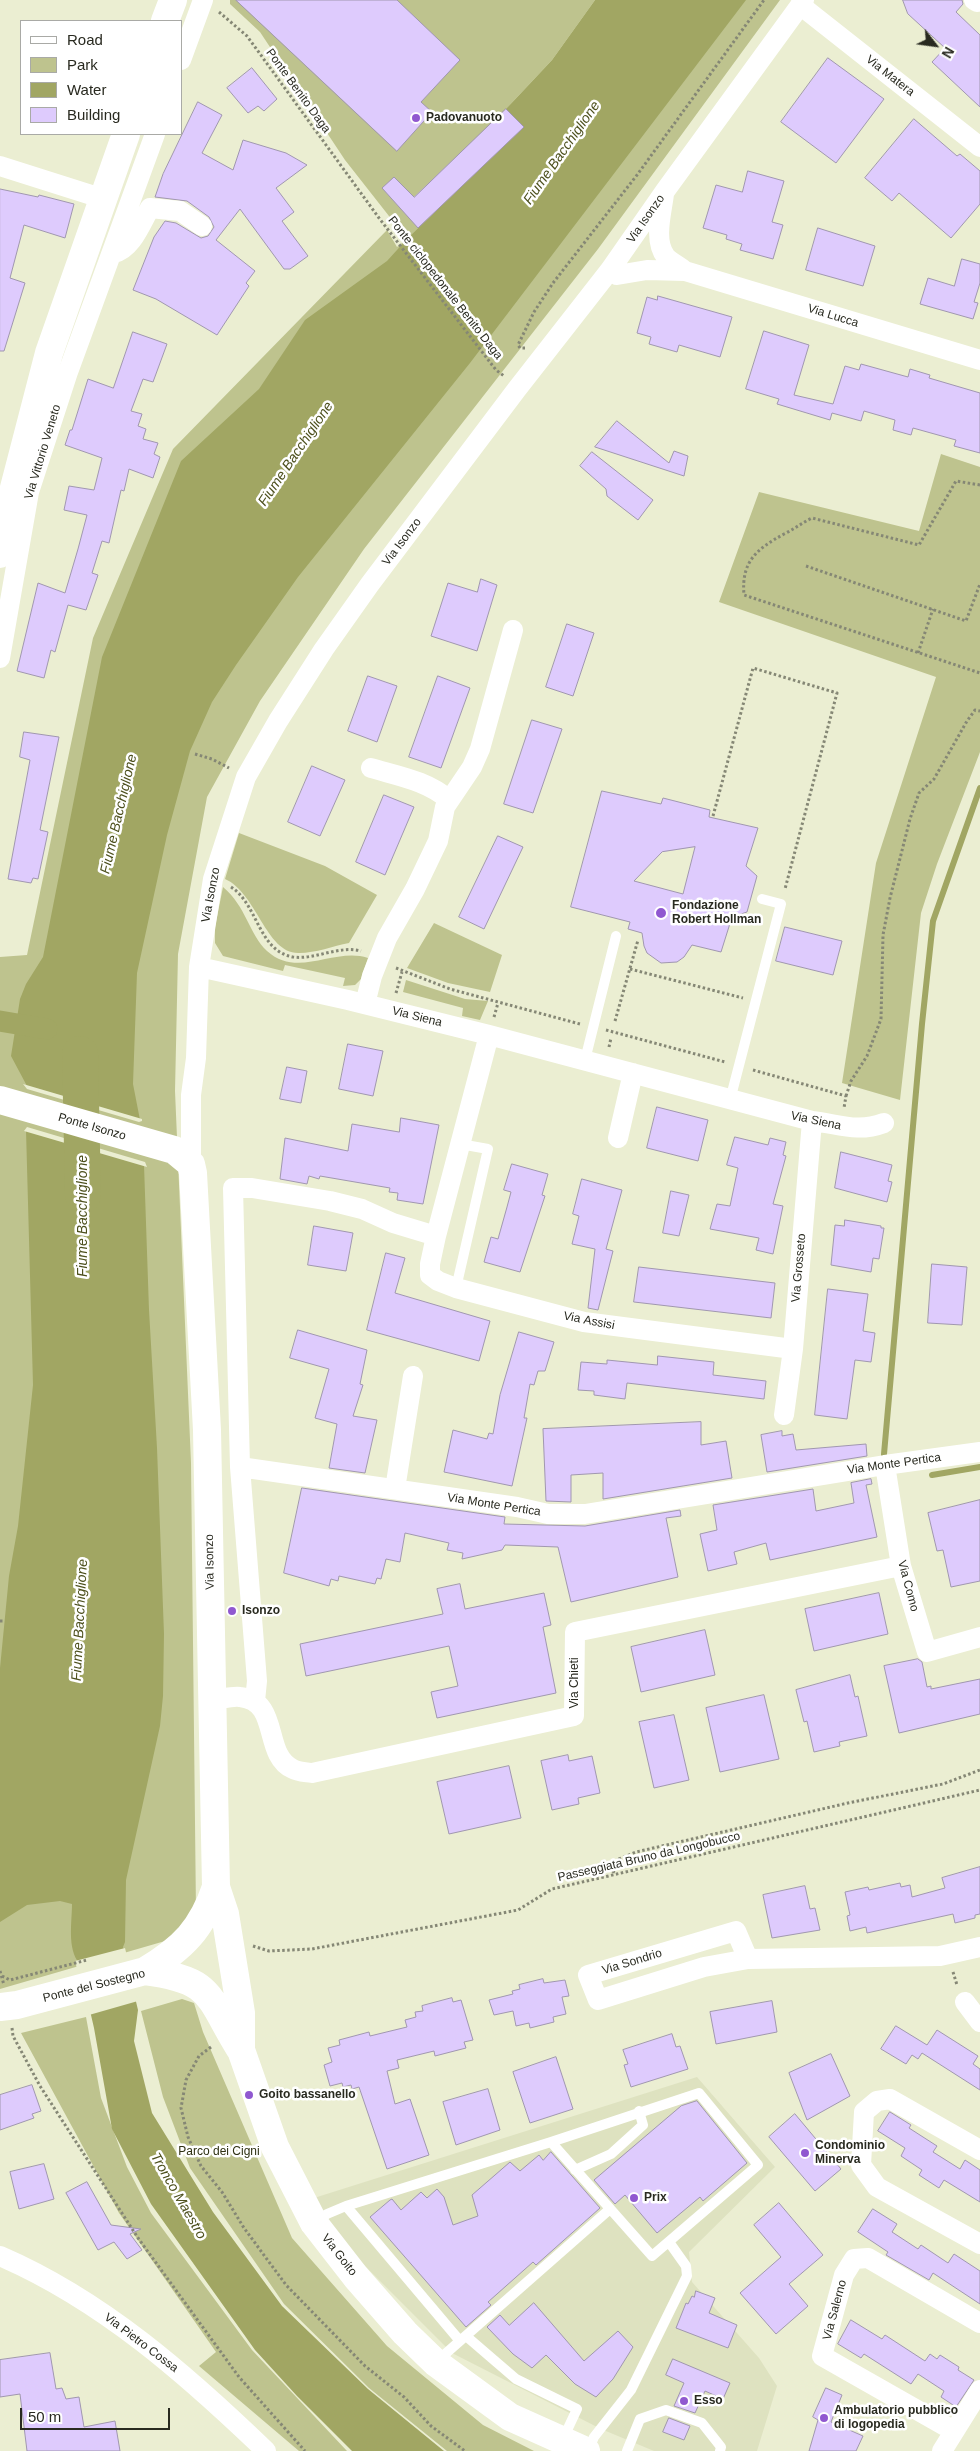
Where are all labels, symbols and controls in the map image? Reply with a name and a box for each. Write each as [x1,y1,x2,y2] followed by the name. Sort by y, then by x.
[20,20,182,135] legend
[910,20,960,70] north arrow
[67,31,103,48] text: Road
[939,44,957,61] text: N
[263,46,333,136] street label: Ponte Benito Daga
[863,53,917,99] street label: Via Matera
[67,56,98,73] text: Park
[67,81,106,98] text: Water
[520,98,604,208] water label: Fiume Bacchiglione
[67,106,120,123] text: Building
[426,111,502,125] place label: Padovanuoto
[410,112,422,124] marker: Padovanuoto
[624,192,668,246] street label: Via Isonzo
[385,214,505,362] street label: Ponte ciclopedonale Benito Daga
[806,301,860,331] street label: Via Lucca
[255,399,337,509] water label: Fiume Bacchiglione
[22,403,64,501] street label: Via Vittorio Veneto
[379,515,425,569] street label: Via Isonzo
[97,753,141,875] water label: Fiume Bacchiglione
[199,866,223,924] street label: Via Isonzo
[672,899,761,927] place label: Fondazione Robert Hollman
[654,906,668,920] marker: Fondazione Robert Hollman
[390,1004,444,1030] street label: Via Siena
[789,1109,843,1133] street label: Via Siena
[56,1110,128,1144] street label: Ponte Isonzo
[75,1155,91,1277] water label: Fiume Bacchiglione
[789,1233,809,1303] street label: Via Grosseto
[562,1309,616,1333] street label: Via Assisi
[846,1450,942,1478] street label: Via Monte Pertica
[446,1490,542,1520] street label: Via Monte Pertica
[202,1534,218,1590] street label: Via Isonzo
[68,1559,92,1681] water label: Fiume Bacchiglione
[894,1559,922,1613] street label: Via Como
[242,1604,280,1618] place label: Isonzo
[226,1605,238,1617] marker: Isonzo
[568,1657,582,1709] street label: Via Chieti
[556,1829,742,1885] street label: Passeggiata Bruno da Longobucco
[600,1946,664,1978] street label: Via Sondrio
[41,1966,147,2006] street label: Ponte del Sostegno
[259,2088,356,2102] place label: Goito bassanello
[243,2089,255,2101] marker: Goito bassanello
[815,2139,885,2167] place label: Condominio Minerva
[178,2145,260,2159] park label: Parco dei Cigni
[799,2147,811,2159] marker: Condominio Minerva
[146,2150,210,2242] water label: Tronco Maestro
[644,2191,667,2205] place label: Prix
[628,2192,640,2204] marker: Prix
[318,2231,360,2279] street label: Via Goito
[820,2278,850,2342] street label: Via Salerno
[101,2310,181,2376] street label: Via Pietro Cossa
[694,2394,723,2408] place label: Esso
[678,2395,690,2407] marker: Esso
[22,2398,172,2430] scale bar
[834,2404,958,2432] place label: Ambulatorio pubblico di logopedia
[28,2408,61,2425] text: 50 m
[818,2412,830,2424] marker: Ambulatorio pubblico di logopedia

